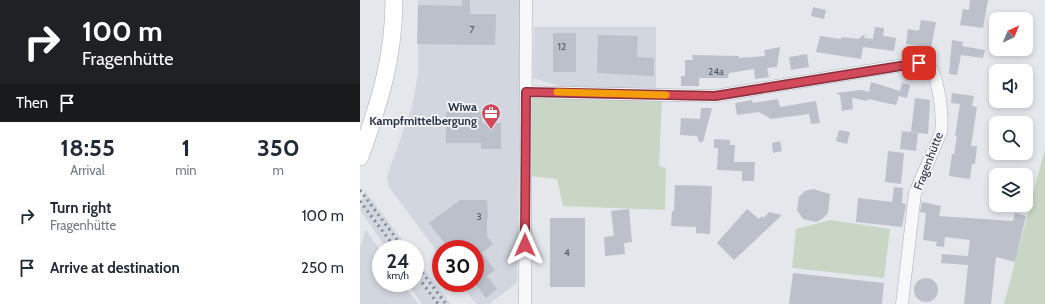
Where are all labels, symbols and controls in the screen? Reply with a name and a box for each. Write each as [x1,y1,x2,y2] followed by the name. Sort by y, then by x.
[989,12,1033,56] north arrow
[989,12,1033,212] map controls
[82,14,163,48] text: 100 m
[16,16,68,68] icon: right
[469,23,475,36] house number: 7
[558,40,566,53] house number: 12
[902,46,936,80] pin
[82,48,174,70] text: Fragenhütte
[908,52,930,74] icon: arrive
[989,64,1033,108] button: sound
[708,65,724,78] house number: 24a
[56,92,78,114] icon: arrive
[16,94,48,112] text: Then
[369,99,477,128] place label: Wiwa Kampfmittelbergung
[480,102,502,130] office icon: Wiwa Kampfmittelbergung
[989,116,1033,160] button: search
[910,130,946,192] street label: Fragenhütte
[60,133,115,162] text: 18:55
[181,133,190,162] text: 1
[257,133,300,162] text: 350
[70,162,105,178] text: Arrival
[175,162,197,178] text: min
[273,162,284,178] text: m
[989,168,1033,212] button: layers
[50,199,111,217] text: Turn right
[16,205,38,227] icon: right
[302,207,344,225] text: 100 m
[476,210,482,223] house number: 3
[50,217,116,233] text: Fragenhütte
[504,224,546,266] position arrow
[432,240,484,292] speed limit sign: 30
[564,246,570,259] house number: 4
[387,249,410,273] text: 24
[16,257,38,279] icon: arrive
[50,259,180,277] text: Arrive at destination
[301,259,344,277] text: 250 m
[387,269,409,282] text: km/h

